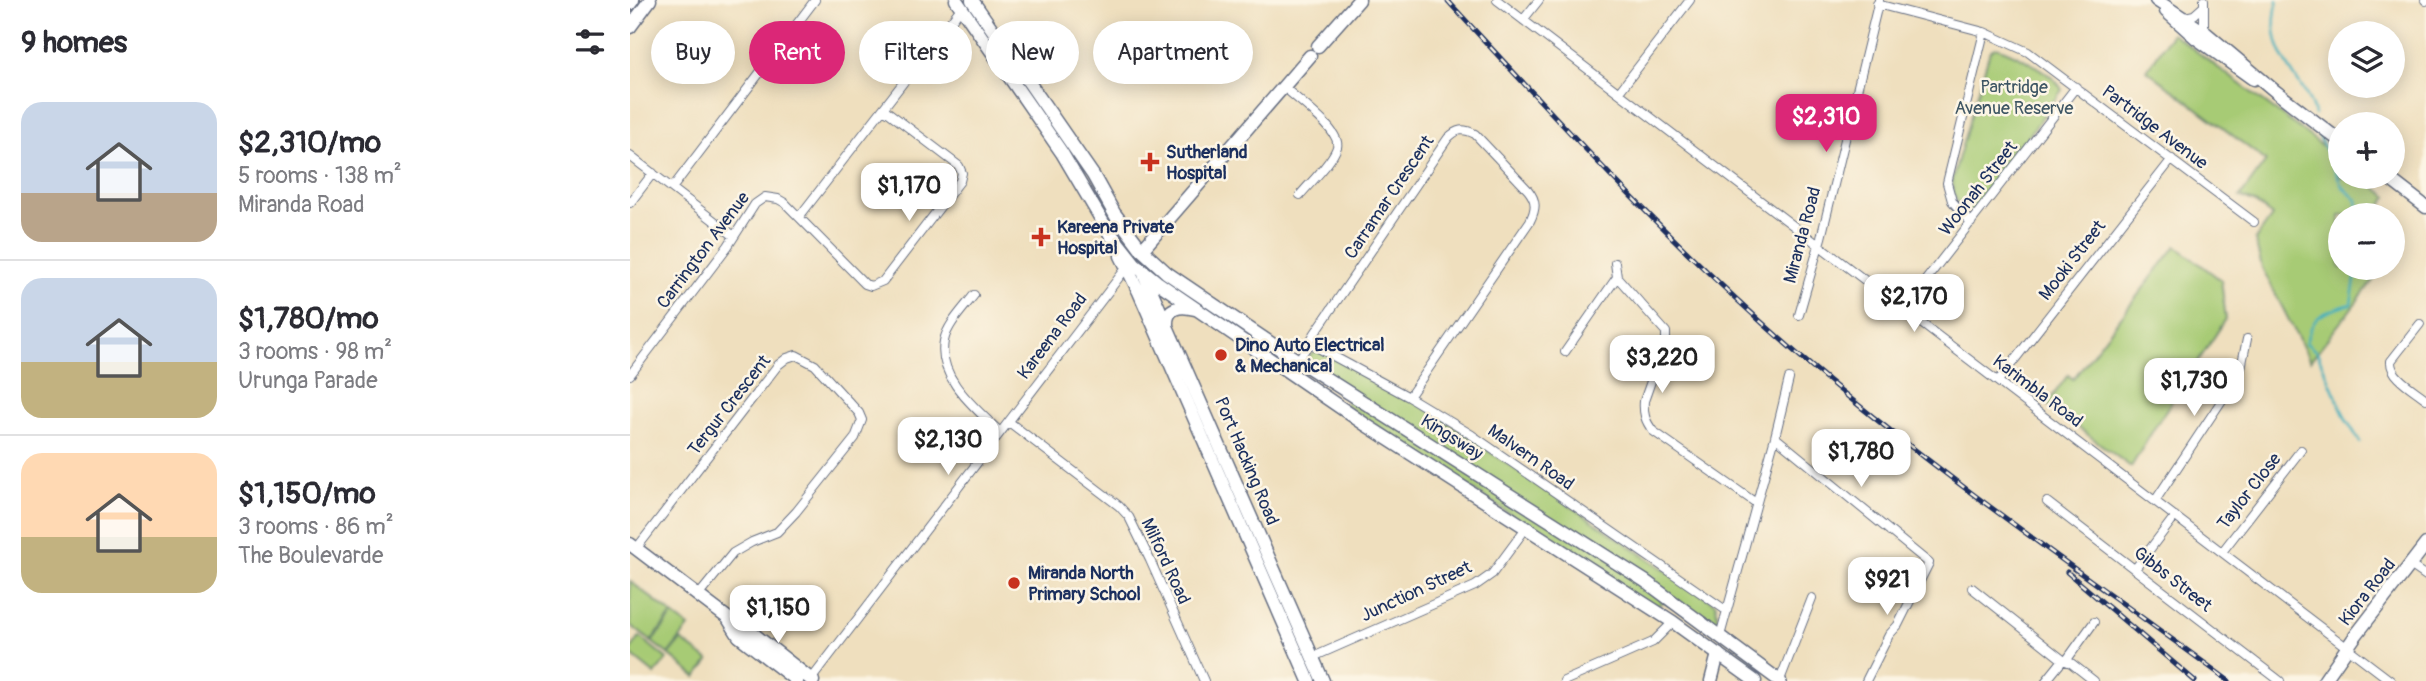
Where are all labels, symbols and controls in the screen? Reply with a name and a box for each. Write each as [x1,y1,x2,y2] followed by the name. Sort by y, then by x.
[651,21,735,84] chip: Buy
[749,21,845,84] chip: Rent
[859,21,972,84] chip: Filters
[986,21,1079,84] chip: New
[1093,21,1253,84] chip: Apartment
[2328,21,2405,280] map controls
[2328,21,2405,98] button: layers
[571,23,609,61] icon: filters
[21,24,127,61] text: 9 homes
[1955,76,2074,120] park label: Partridge Avenue Reserve
[2097,80,2212,175] street label: Partridge Avenue
[1769,94,1883,154] pin: $2,310
[1792,102,1860,131] text: $2,310
[2328,112,2405,189] button: +
[238,124,381,161] text: $2,310/mo
[77,130,161,214] icon: home
[1340,130,1440,264] street label: Carramar Crescent
[1934,136,2023,240] street label: Woonah Street
[1166,141,1248,185] place label: Sutherland Hospital
[1140,152,1160,172] marker: Sutherland Hospital
[238,161,402,190] text: 5 rooms · 138 m²
[852,164,966,223] pin: $1,170
[877,171,941,200] text: $1,170
[1779,184,1826,286] street label: Miranda Road
[652,187,755,313] street label: Carrington Avenue
[238,190,364,219] text: Miranda Road
[2328,203,2405,280] button: −
[2034,215,2111,305] street label: Mooki Street
[1057,216,1175,260] place label: Kareena Private Hospital
[1031,227,1051,247] marker: Kareena Private Hospital
[1857,274,1971,334] pin: $2,170
[1880,282,1948,311] text: $2,170
[1012,288,1092,384] street label: Kareena Road
[238,300,379,337] text: $1,780/mo
[77,306,161,390] icon: home
[1235,334,1385,378] place label: Dino Auto Electrical & Mechanical
[1605,336,1719,395] pin: $3,220
[238,337,392,366] text: 3 rooms · 98 m²
[1626,343,1698,372] text: $3,220
[1213,347,1229,363] marker: Dino Auto Electrical & Mechanical
[683,350,776,460] street label: Tergur Crescent
[1988,350,2087,433] street label: Karimbla Road
[2137,358,2251,418] pin: $1,730
[238,366,378,395] text: Urunga Parade
[2160,366,2228,395] text: $1,730
[1209,394,1284,529] street label: Port Hacking Road
[1416,409,1488,466] street label: Kingsway
[891,418,1005,477] pin: $2,130
[1483,419,1578,496] street label: Malvern Road
[914,425,982,454] text: $2,130
[1804,430,1918,489] pin: $1,780
[1828,437,1894,466] text: $1,780
[2212,448,2287,534] street label: Taylor Close
[238,475,376,512] text: $1,150/mo
[77,481,161,565] icon: home
[238,512,394,541] text: 3 rooms · 86 m²
[1136,514,1195,608] street label: Milford Road
[238,541,383,570] text: The Boulevarde
[2129,542,2217,618] street label: Gibbs Street
[2334,554,2401,631] street label: Kiora Road
[1357,555,1476,627] street label: Junction Street
[1846,558,1928,617] pin: $921
[1028,562,1141,606] place label: Miranda North Primary School
[1864,565,1910,594] text: $921
[1006,575,1022,591] marker: Miranda North Primary School
[721,586,835,645] pin: $1,150
[746,593,810,622] text: $1,150

